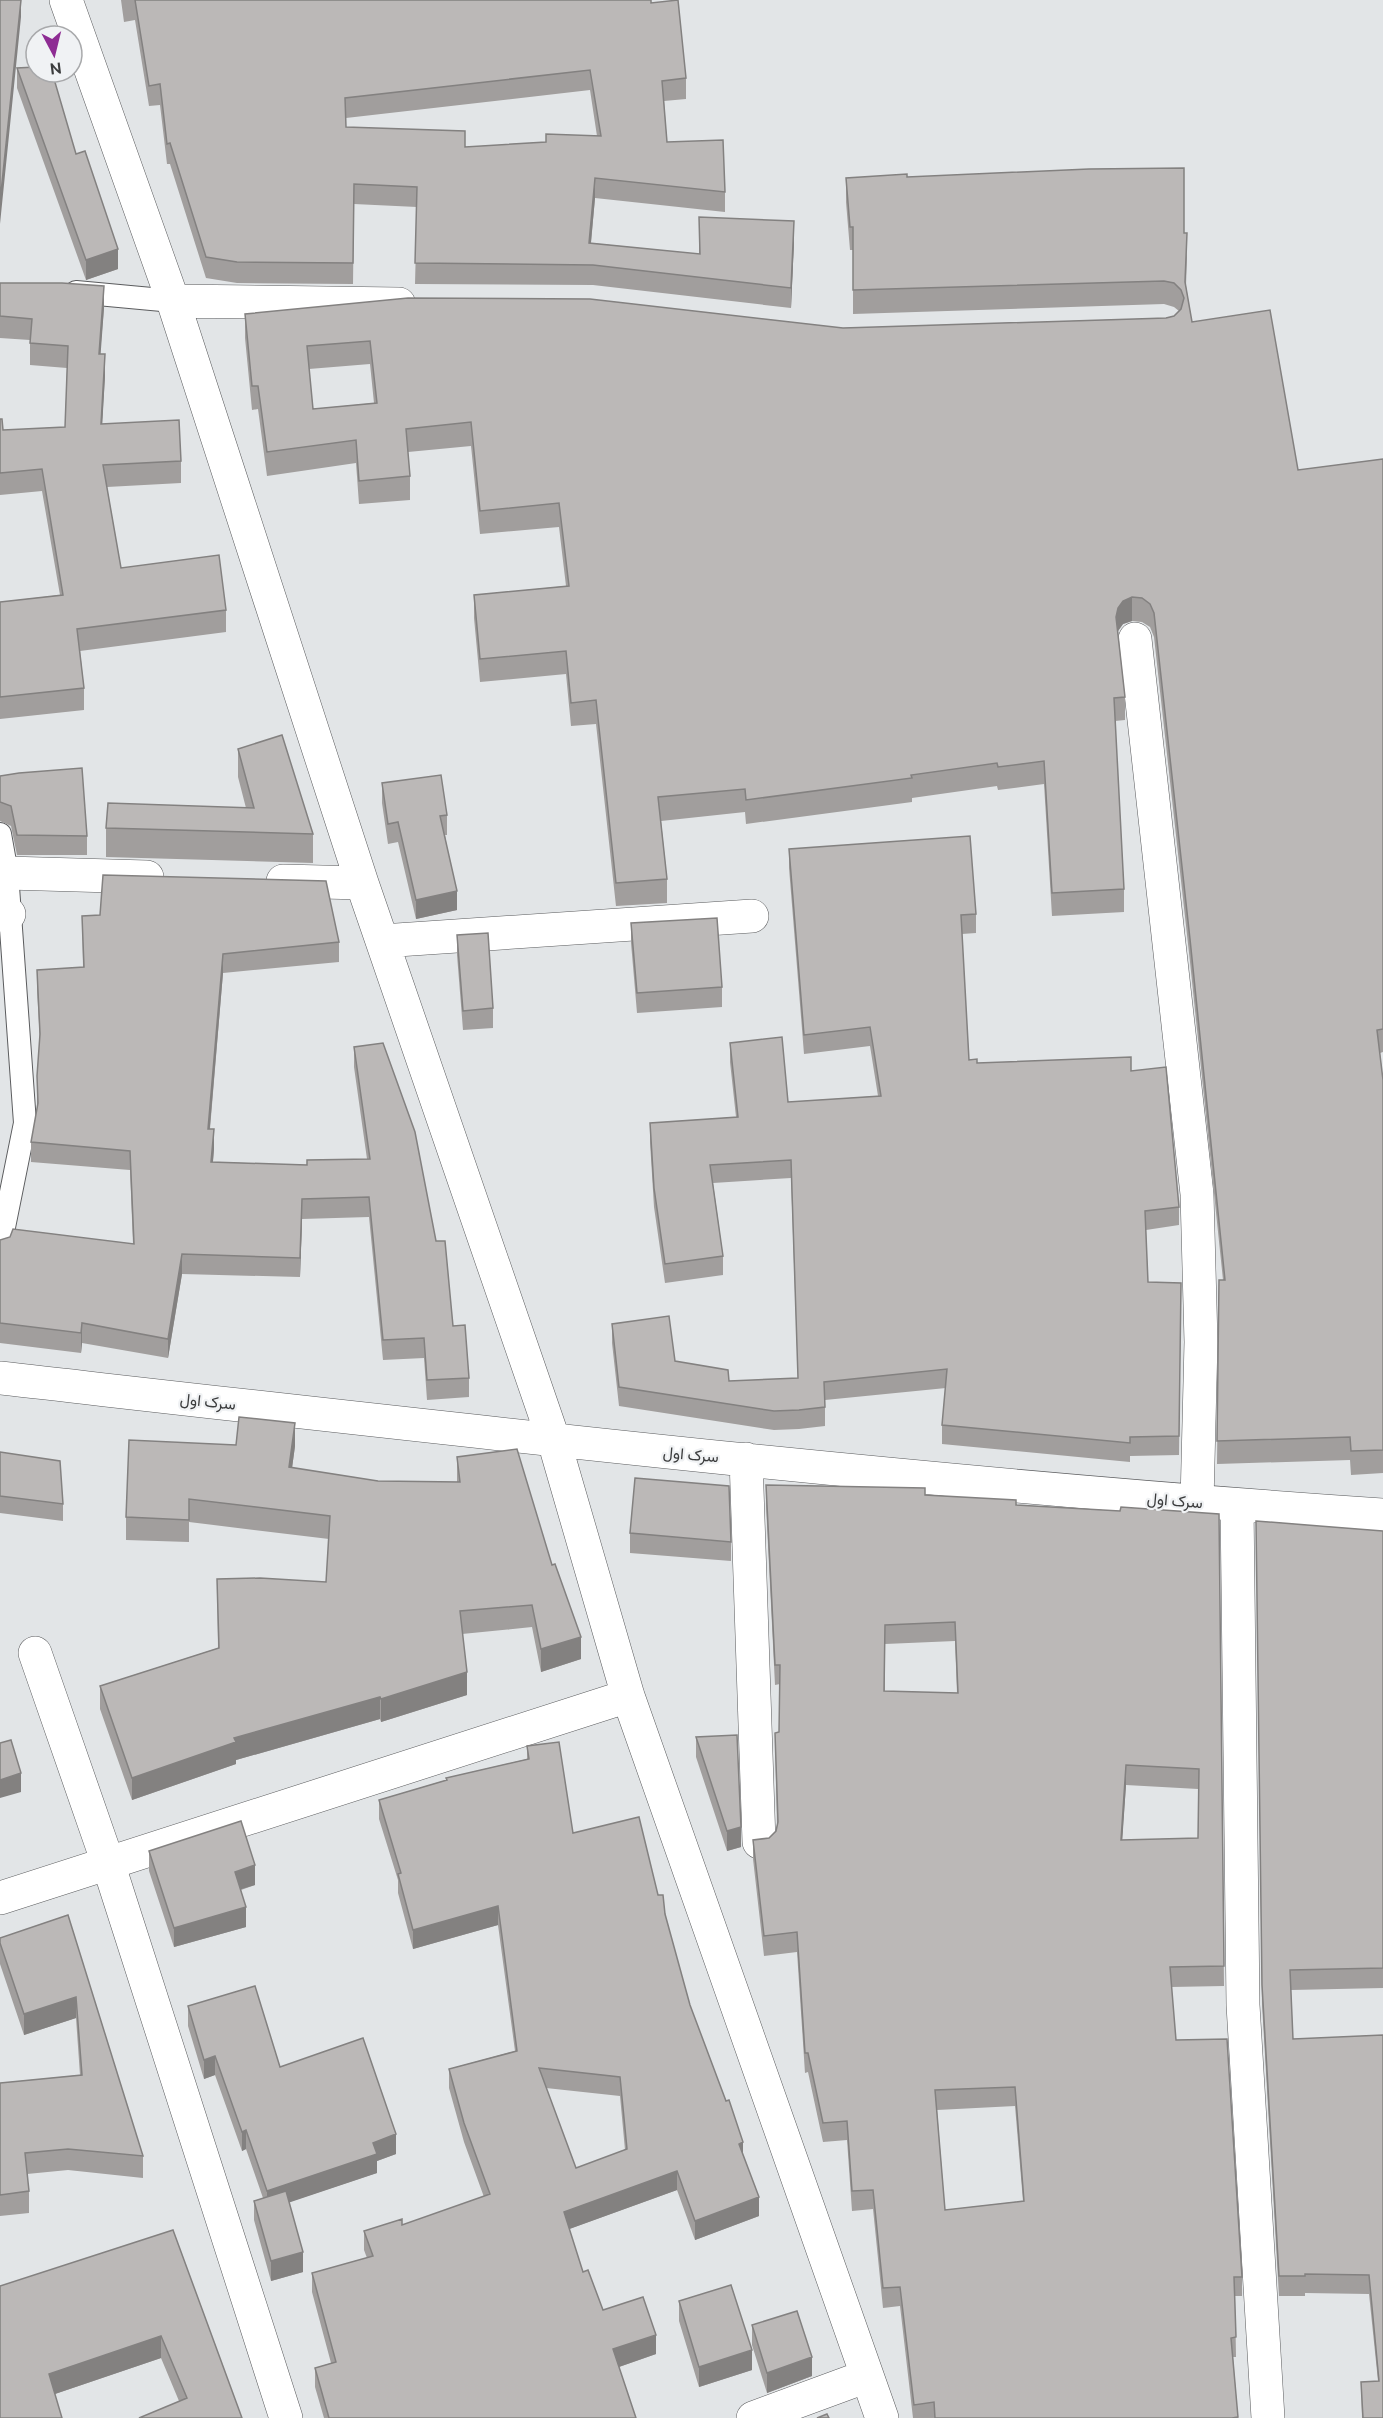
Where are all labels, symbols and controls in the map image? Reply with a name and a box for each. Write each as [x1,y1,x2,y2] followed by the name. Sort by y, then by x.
[24,24,84,84] north arrow
[49,59,63,79] text: N
[179,1389,237,1415] street label: سرک اول
[662,1443,720,1467] street label: سرک اول
[1146,1489,1204,1513] street label: سرک اول

